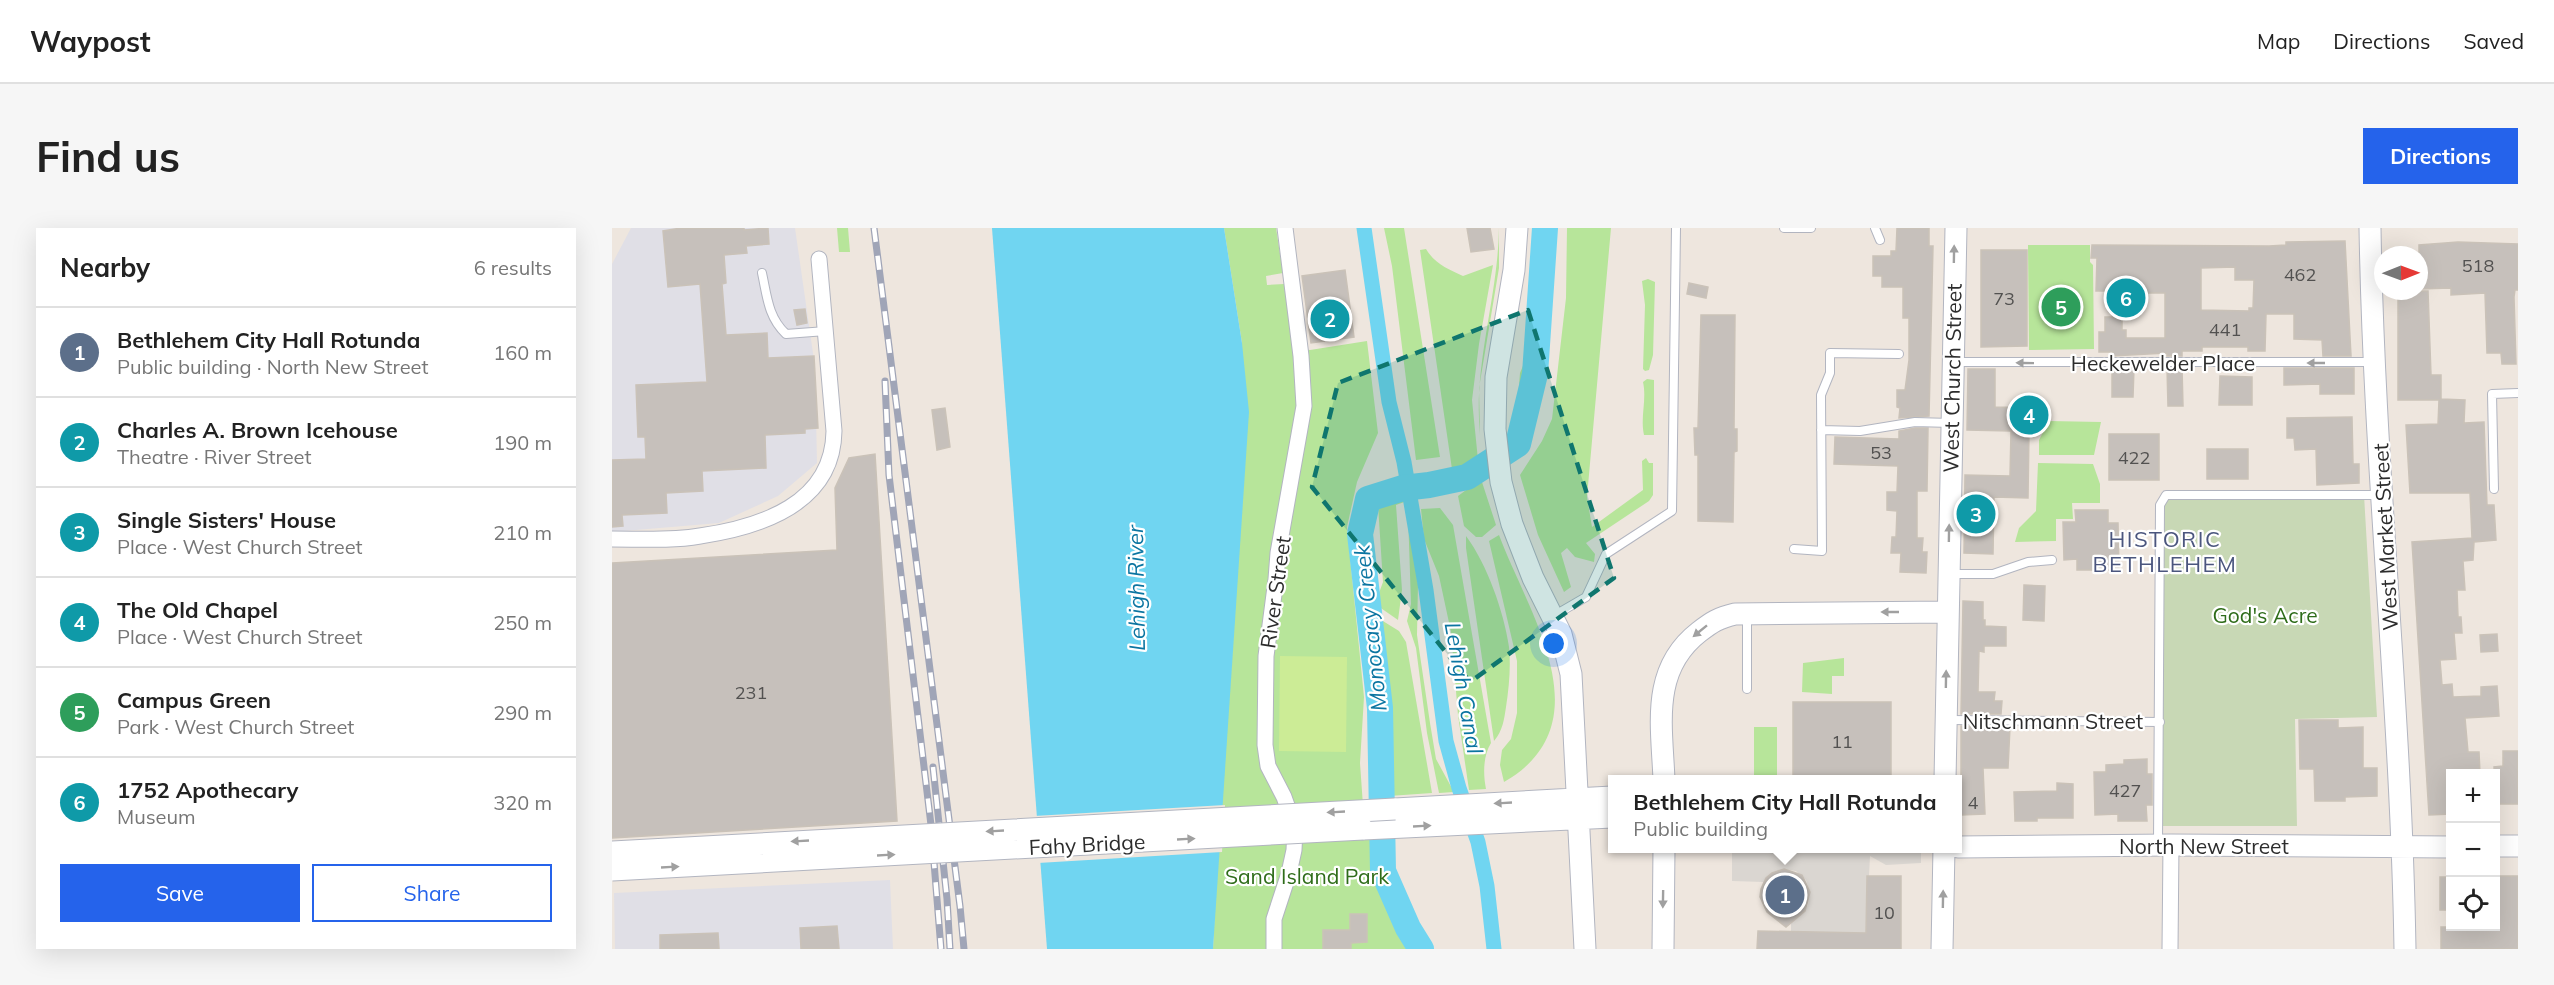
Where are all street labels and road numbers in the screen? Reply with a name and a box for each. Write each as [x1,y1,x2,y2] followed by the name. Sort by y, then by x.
[1937,283,1967,473] street label: West Church Street
[2071,350,2255,376] street label: Heckewelder Place
[2367,443,2403,631] street label: West Market Street
[1254,534,1296,650] street label: River Street
[1963,708,2143,734] street label: Nitschmann Street
[1028,828,1146,860] street label: Fahy Bridge
[2119,833,2289,859] street label: North New Street

